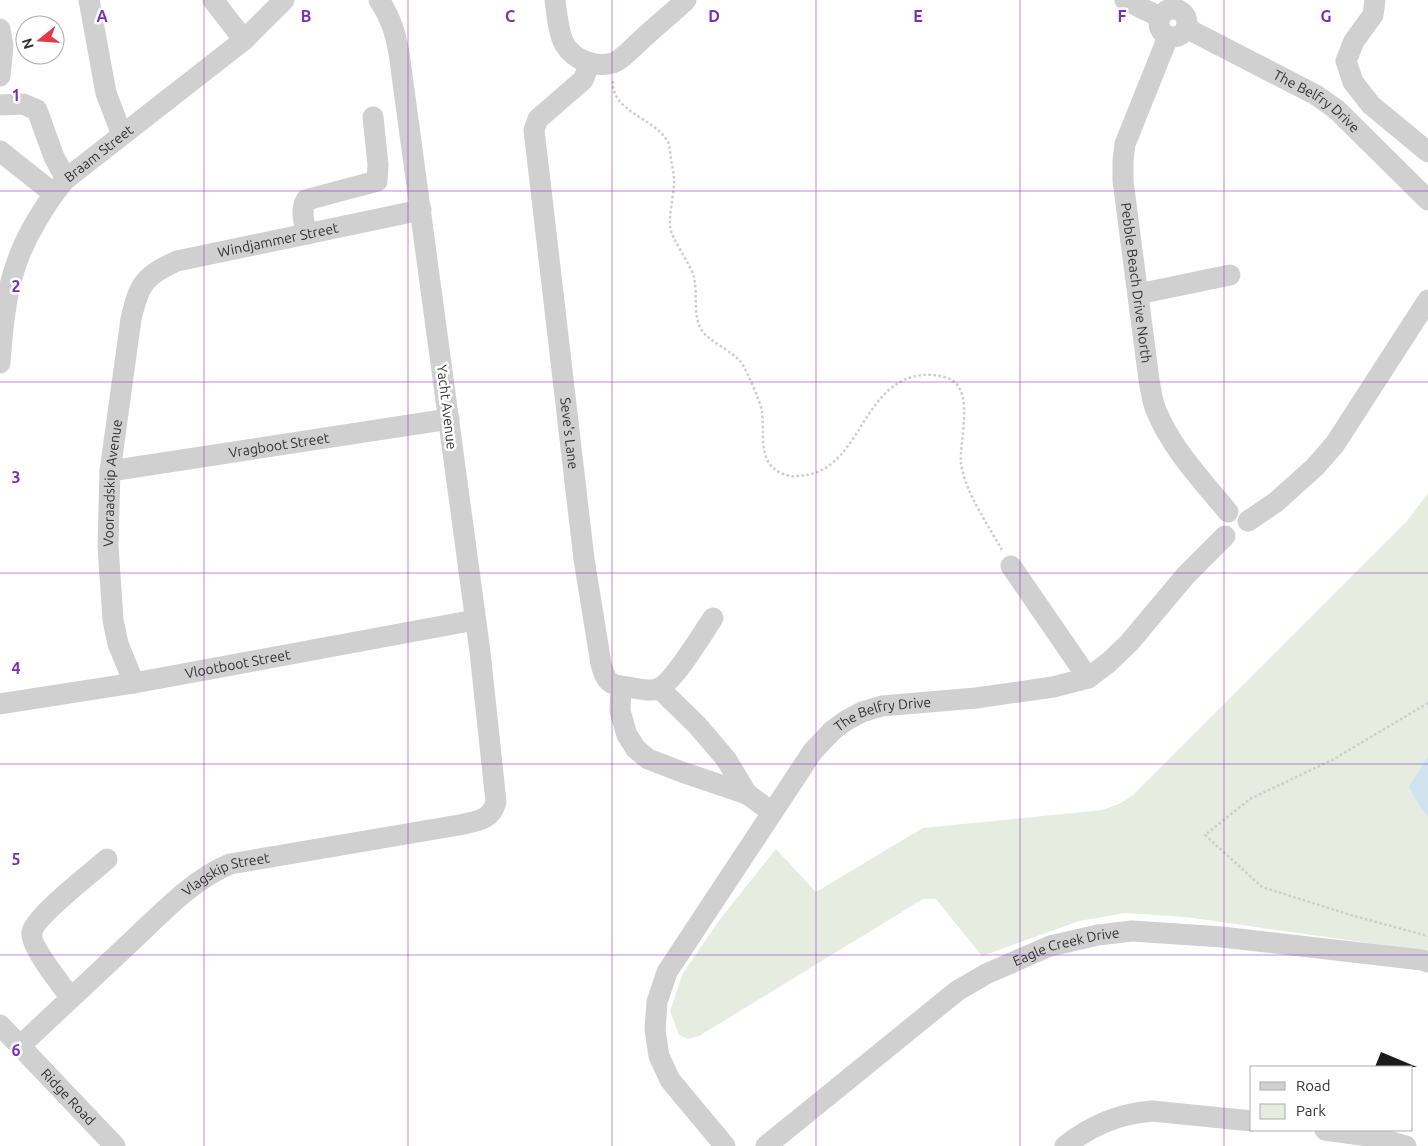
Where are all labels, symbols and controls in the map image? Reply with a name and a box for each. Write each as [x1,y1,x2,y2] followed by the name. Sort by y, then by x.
[96,7,108,25] text: A
[301,7,311,25] text: B
[505,7,515,25] text: C
[708,7,720,25] text: D
[913,7,923,25] text: E
[1118,7,1127,25] text: F
[1320,7,1332,25] text: G
[15,15,65,65] north arrow
[18,36,37,51] text: N
[1271,66,1363,136] street label: The Belfry Drive
[11,86,21,104] text: 1
[61,121,137,185] street label: Braam Street
[1118,201,1155,364] street label: Pebble Beach Drive North
[216,219,340,260] street label: Windjammer Street
[11,277,21,295] text: 2
[434,364,460,450] street label: Yacht Avenue
[557,397,581,470] street label: Seve's Lane
[100,418,125,547] street label: Vooraadskip Avenue
[228,429,331,461] street label: Vragboot Street
[11,468,21,486] text: 3
[184,646,292,681] street label: Vlootboot Street
[11,659,21,677] text: 4
[831,694,932,735] street label: The Belfry Drive
[179,849,271,899] street label: Vlagskip Street
[11,850,21,868] text: 5
[1010,925,1120,969] street label: Eagle Creek Drive
[11,1041,21,1059] text: 6
[38,1065,99,1128] street label: Ridge Road
[1250,1066,1413,1131] legend
[1296,1077,1331,1094] text: Road
[1296,1102,1326,1119] text: Park

